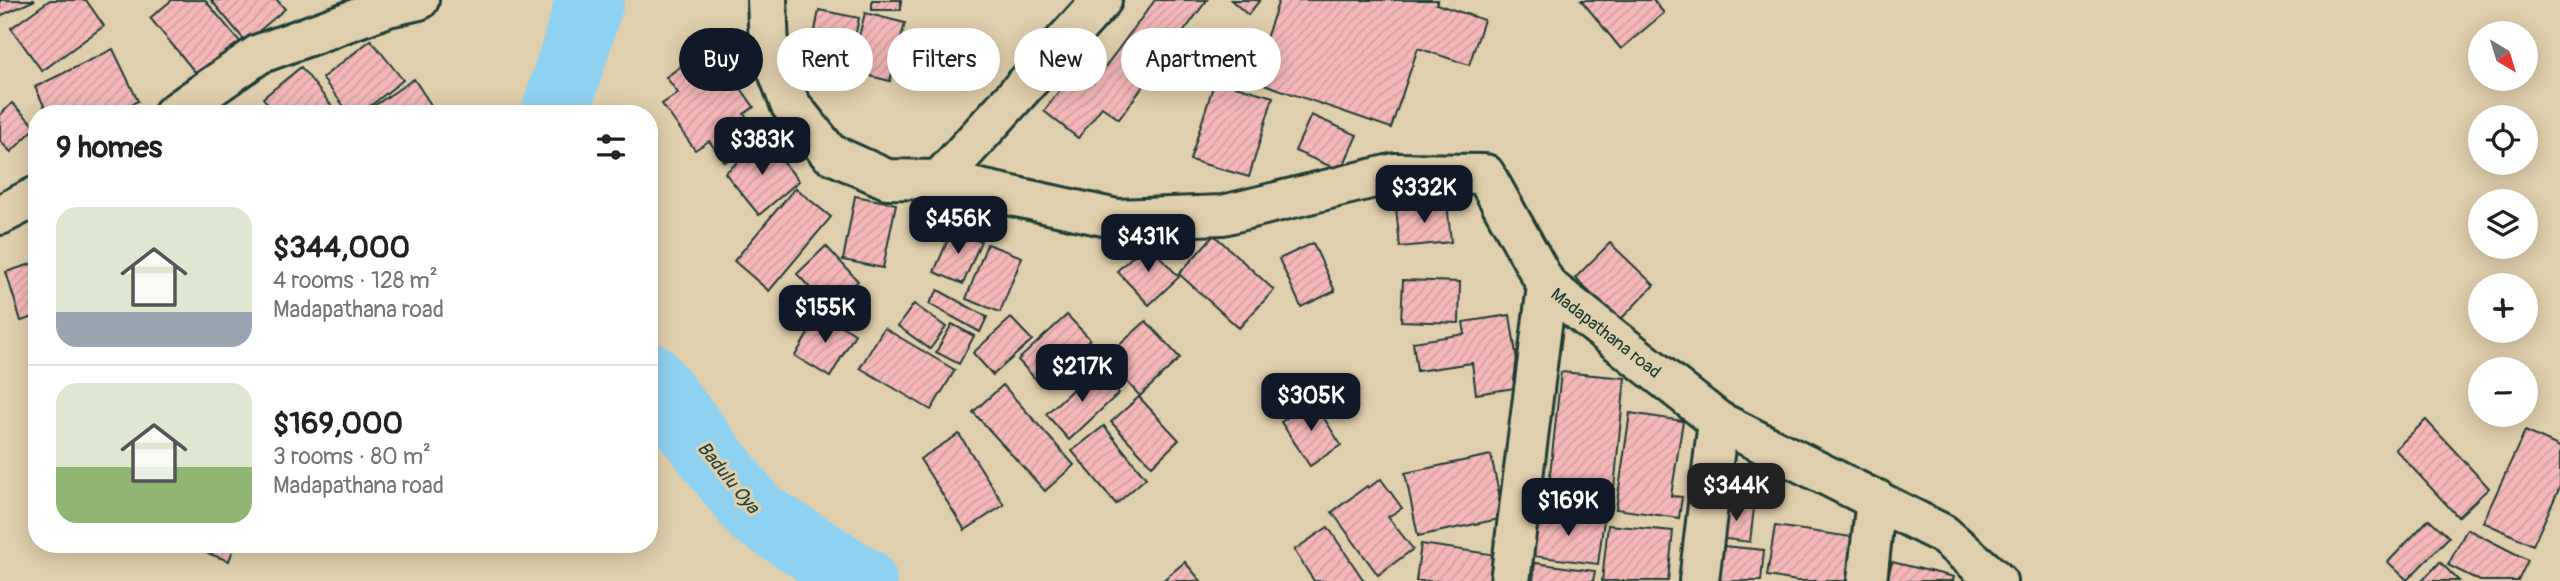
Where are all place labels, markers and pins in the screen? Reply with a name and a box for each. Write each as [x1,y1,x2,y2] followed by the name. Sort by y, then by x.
[713,118,811,177] pin: $383K
[1375,166,1473,225] pin: $332K
[909,196,1007,256] pin: $456K
[1099,215,1197,274] pin: $431K
[776,286,874,345] pin: $155K
[1033,344,1131,404] pin: $217K
[1262,374,1360,433] pin: $305K
[1687,463,1785,523] pin: $344K
[1519,478,1617,538] pin: $169K

